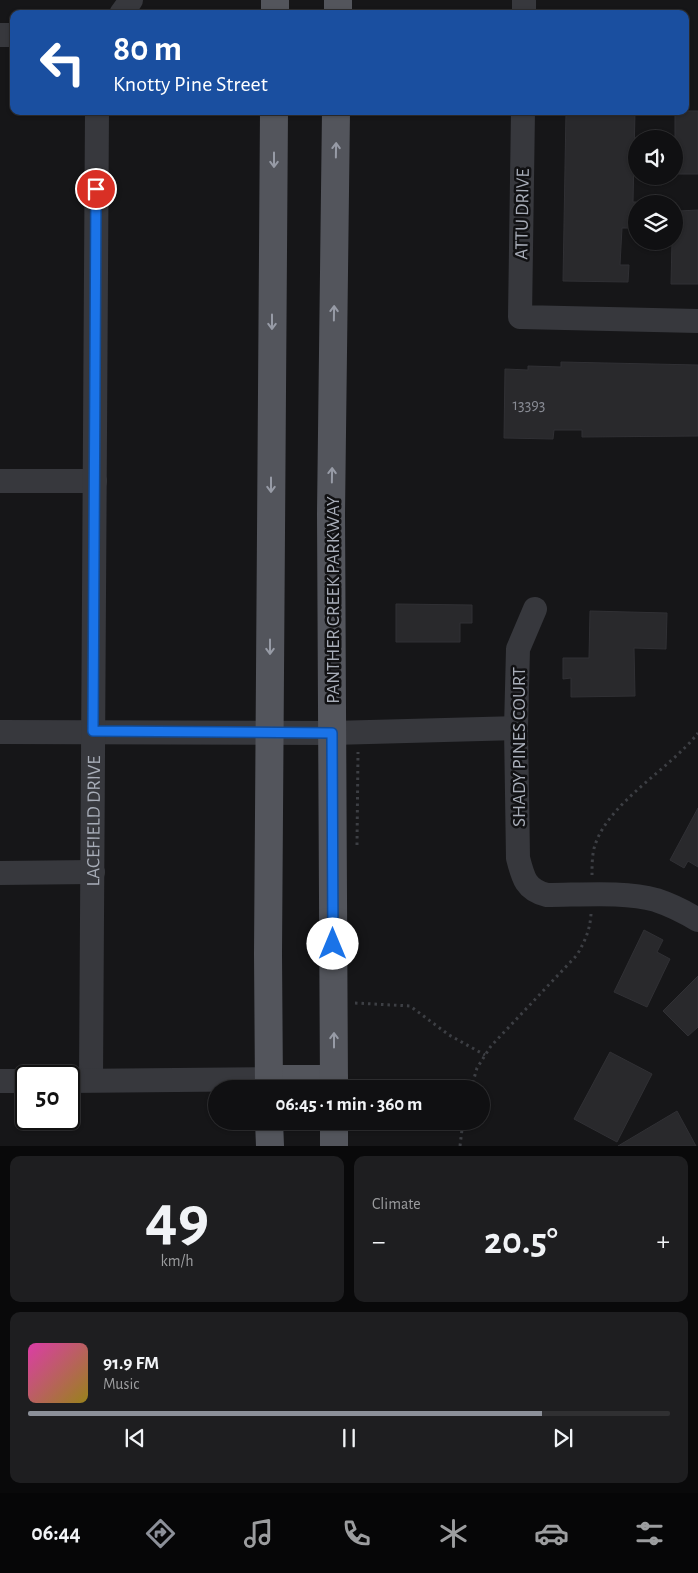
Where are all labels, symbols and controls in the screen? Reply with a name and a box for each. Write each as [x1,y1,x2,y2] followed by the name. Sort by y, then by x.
[30,30,95,95] icon: left
[113,32,182,67] text: 80 m
[113,73,268,95] text: Knotty Pine Street
[628,130,683,250] map controls
[628,130,683,185] button: sound
[331,142,341,158] one-way arrow
[269,152,279,168] one-way arrow
[75,168,117,210] pin
[512,168,533,260] street label: ATTU DRIVE
[82,175,110,203] icon: arrive
[628,195,683,250] button: layers
[329,305,339,321] one-way arrow
[268,314,277,330] one-way arrow
[513,397,545,413] house number: 13393
[327,467,336,483] one-way arrow
[266,476,276,493] one-way arrow
[324,496,343,704] street label: PANTHER CREEK PARKWAY
[265,639,275,655] one-way arrow
[510,667,529,827] street label: SHADY PINES COURT
[84,755,104,887] street label: LACEFIELD DRIVE
[306,917,358,969] position arrow
[329,1032,339,1048] one-way arrow
[15,1065,80,1130] speed limit sign: 50
[276,1095,422,1114] text: 06:45 · 1 min · 360 m
[145,1187,209,1252] text: 49
[372,1196,421,1212] text: Climate
[484,1223,558,1261] text: 20.5°
[372,1228,385,1256] text: −
[657,1228,670,1256] text: +
[160,1253,194,1269] text: km/h
[103,1354,159,1373] text: 91.9 FM
[103,1376,139,1392] text: Music
[121,1424,149,1452] icon: previous
[335,1424,363,1452] icon: pause
[549,1424,577,1452] icon: next
[143,1516,178,1551] icon: directions
[241,1516,276,1551] icon: music
[339,1516,374,1551] icon: phone
[436,1516,471,1551] icon: climate
[534,1516,569,1551] icon: car
[632,1516,667,1551] icon: filters
[31,1522,81,1544] text: 06:44

